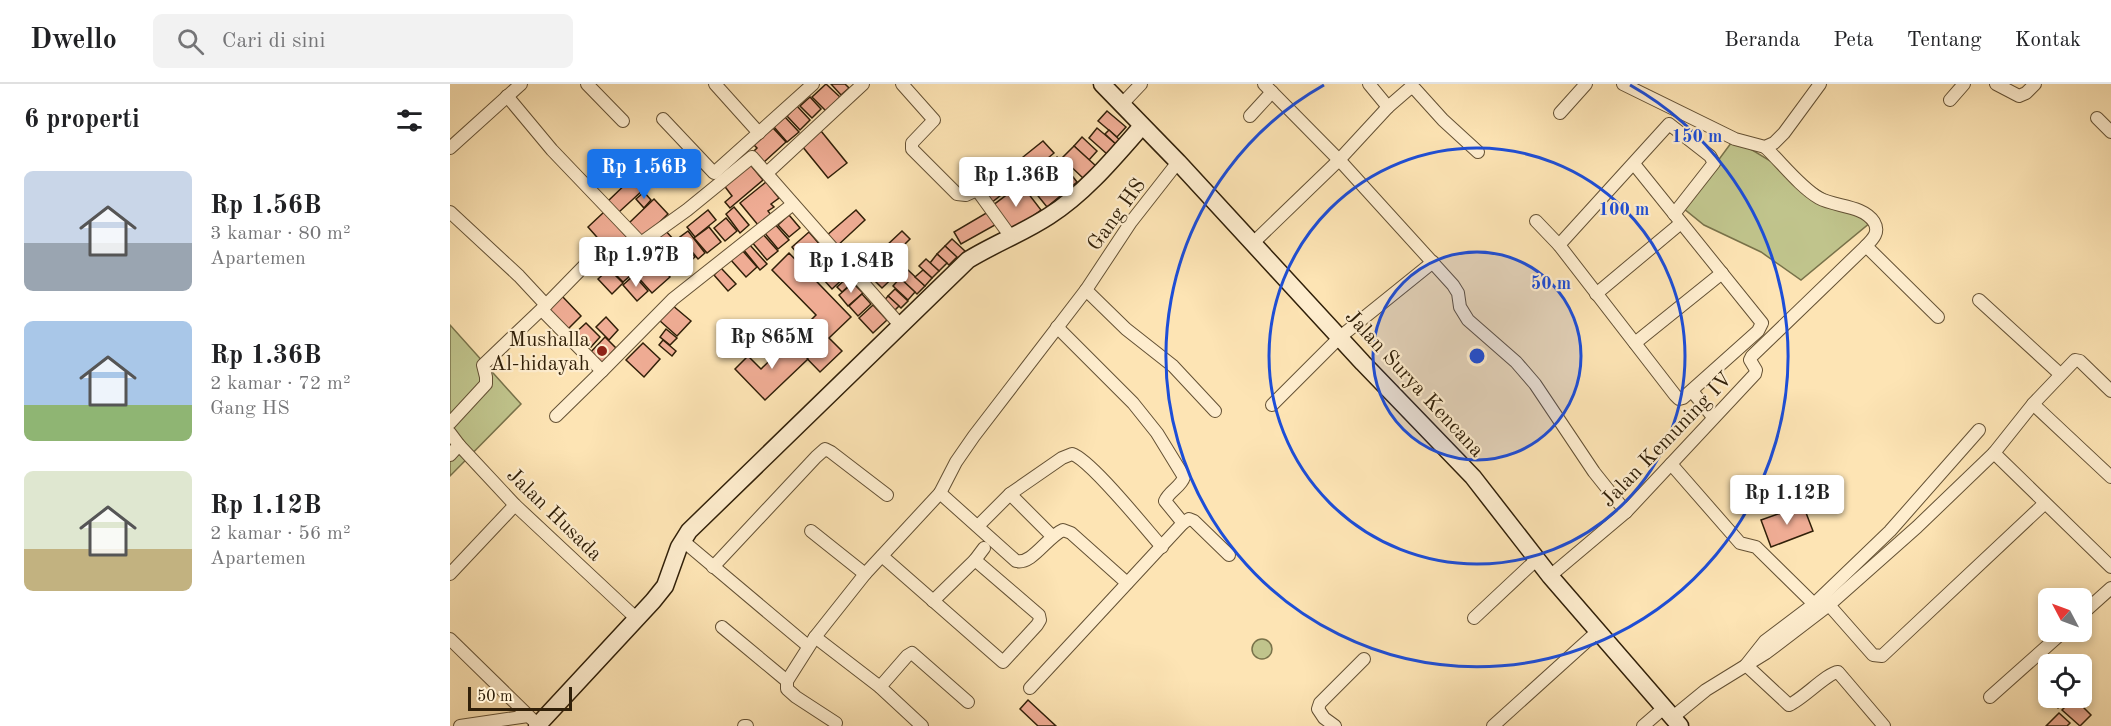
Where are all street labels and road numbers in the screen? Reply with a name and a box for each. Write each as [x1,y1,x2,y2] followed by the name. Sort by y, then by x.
[1084,175,1150,255] street label: Gang HS
[1341,306,1487,462] street label: Jalan Surya Kencana
[1598,369,1737,512] street label: Jalan Kemuning IV
[502,465,606,566] street label: Jalan Husada

